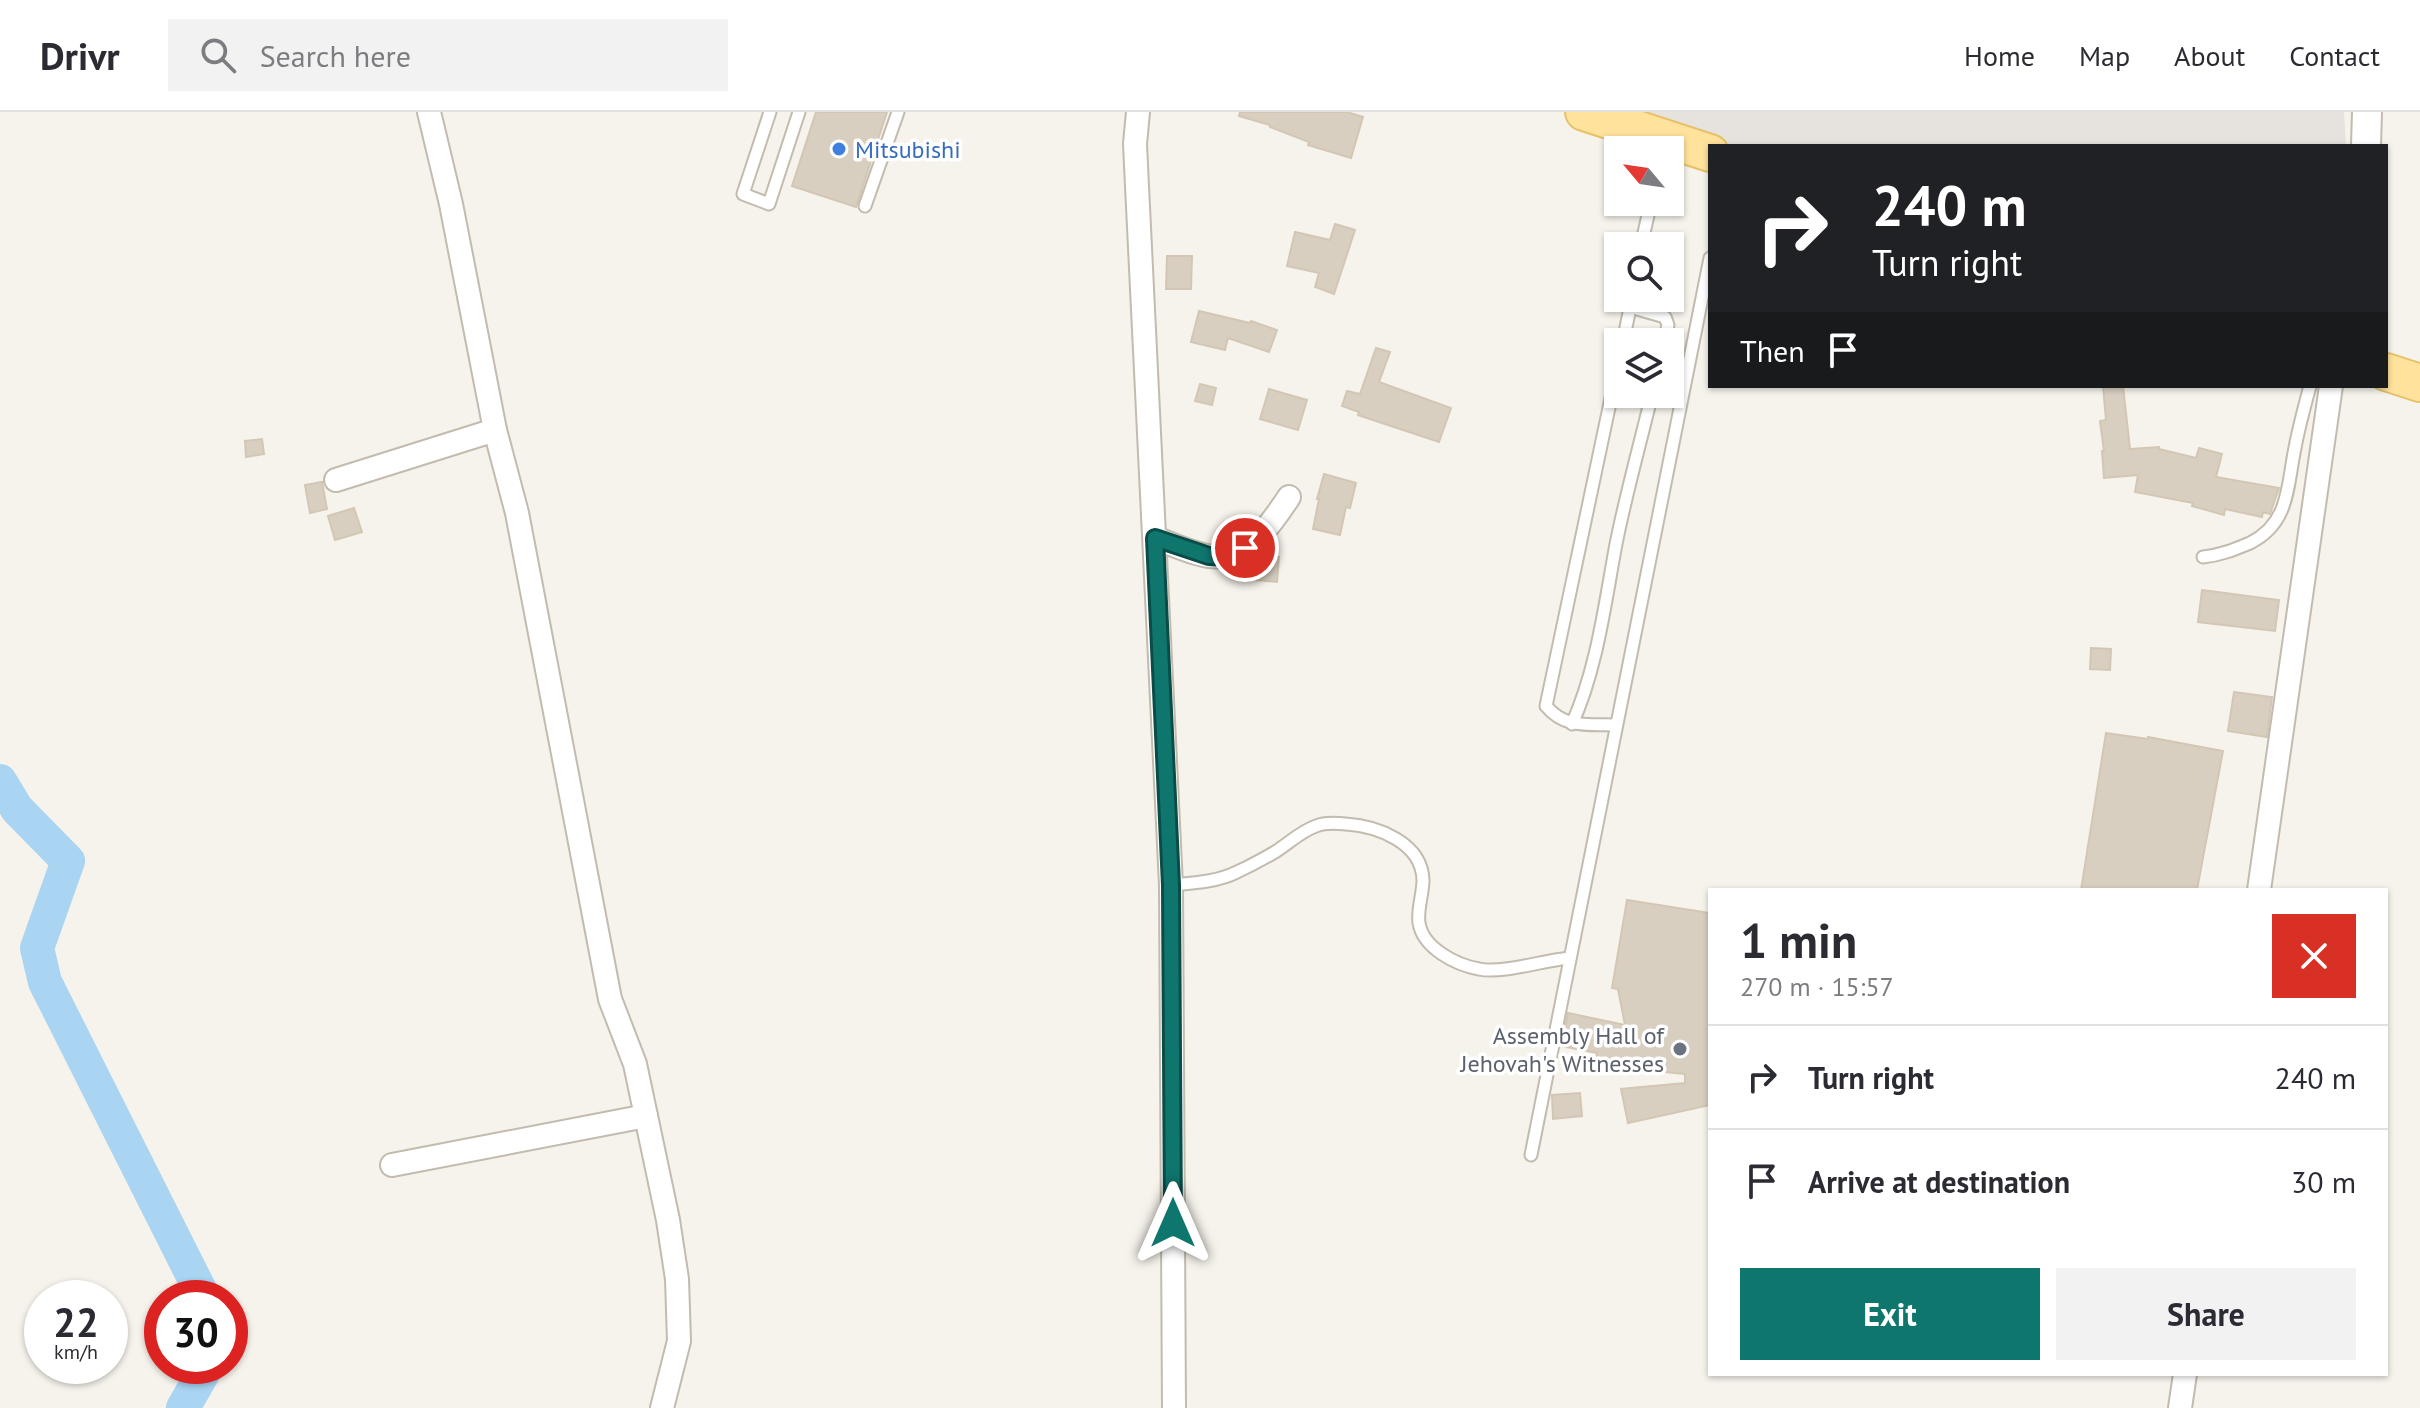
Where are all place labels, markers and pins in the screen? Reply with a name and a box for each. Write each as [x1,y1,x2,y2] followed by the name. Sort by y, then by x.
[855,134,961,165] place label: Mitsubishi
[830,140,848,158] marker: Mitsubishi
[1211,514,1279,582] pin
[1459,1020,1665,1079] place label: Assembly Hall of Jehovah's Witnesses
[1671,1040,1689,1058] marker: Assembly Hall of Jehovah's Witnesses

